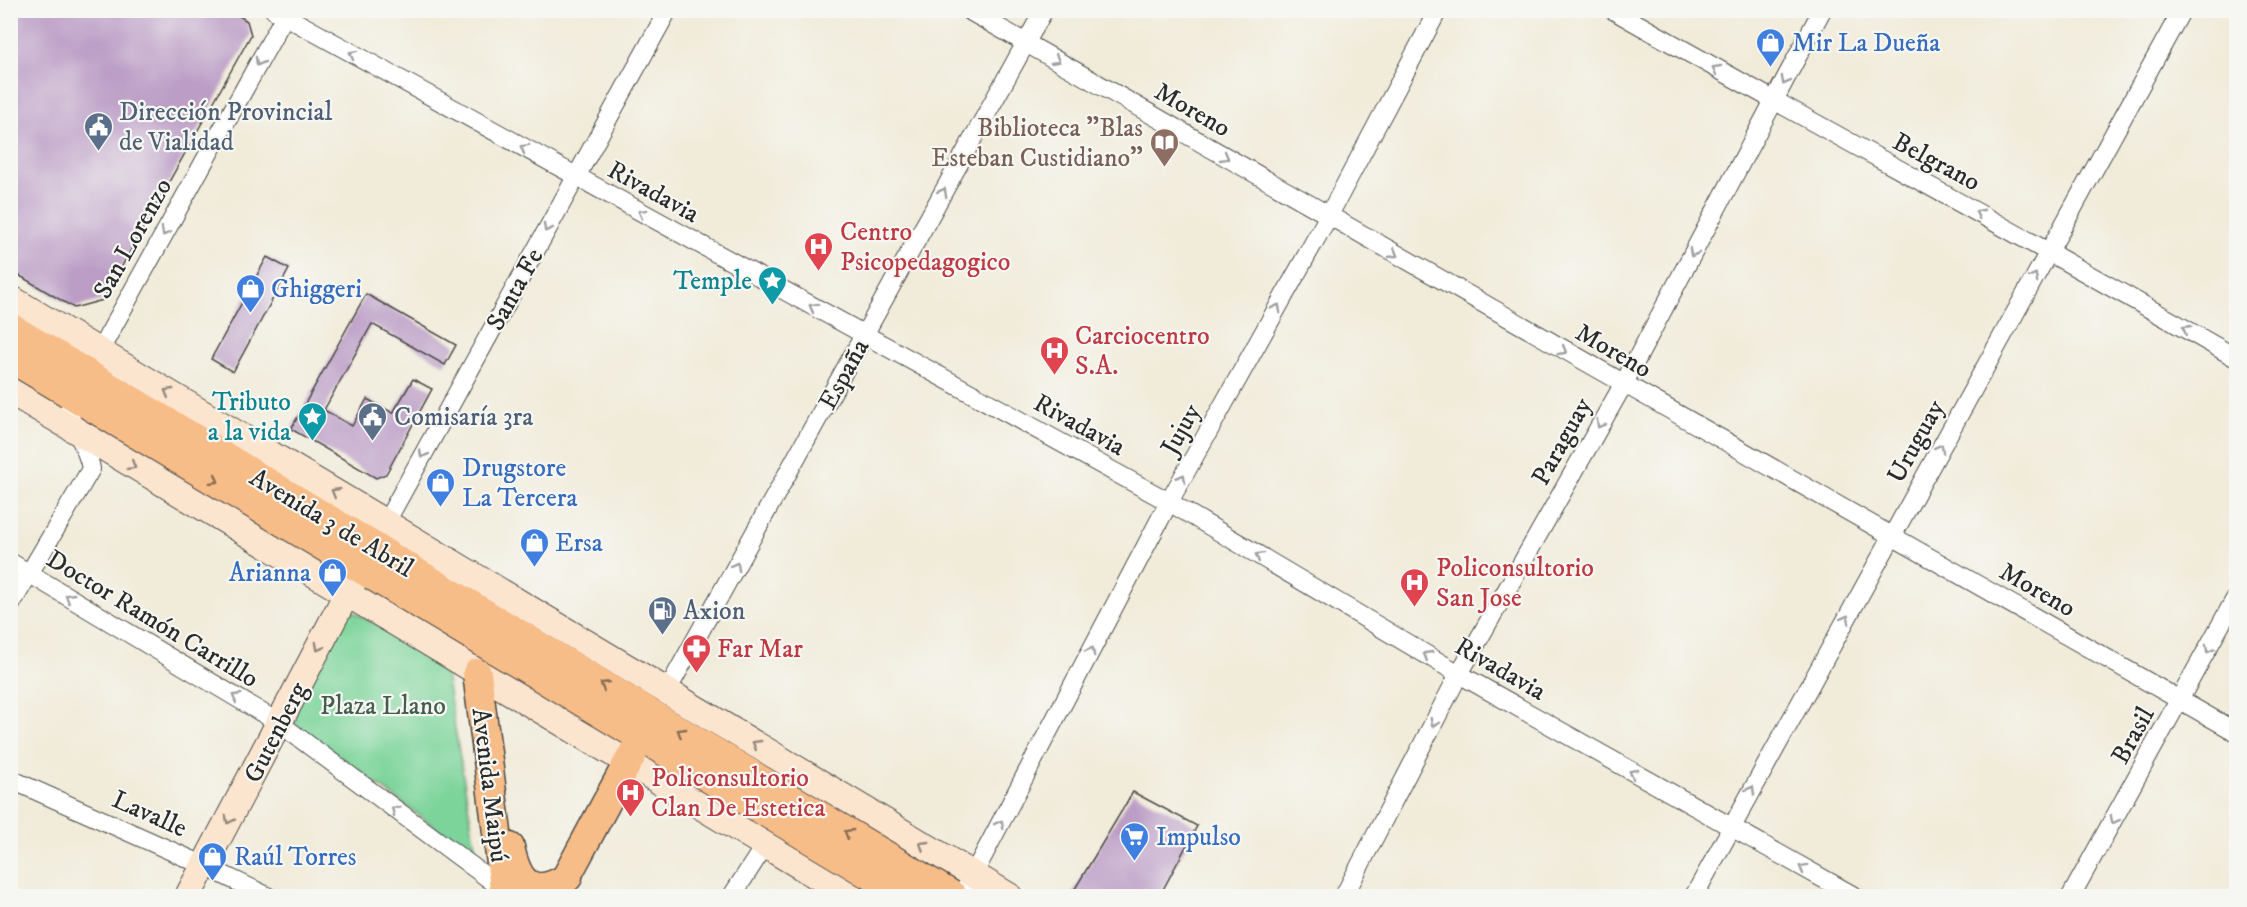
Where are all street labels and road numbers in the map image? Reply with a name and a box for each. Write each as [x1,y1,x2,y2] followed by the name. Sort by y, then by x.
[1148,75,1236,145] street label: Moreno
[1887,126,1986,199] street label: Belgrano
[602,154,705,231] street label: Rivadavia
[87,173,180,305] street label: San Lorenzo
[479,243,551,337] street label: Santa Fe
[1569,316,1657,386] street label: Moreno
[811,334,877,416] street label: España
[1028,387,1131,464] street label: Rivadavia
[1525,391,1600,491] street label: Paraguay
[1880,394,1953,489] street label: Uruguay
[1153,398,1209,463] street label: Jujuy
[243,461,419,585] street label: Avenida 3 de Abril
[40,543,264,696] street label: Doctor Ramón Carrillo
[1993,555,2081,625] street label: Moreno
[1449,630,1552,708] street label: Rivadavia
[237,676,316,789] street label: Gutenberg
[2104,701,2162,770] street label: Brasil
[464,706,515,864] street label: Avenida Maipú
[107,783,192,845] street label: Lavalle

